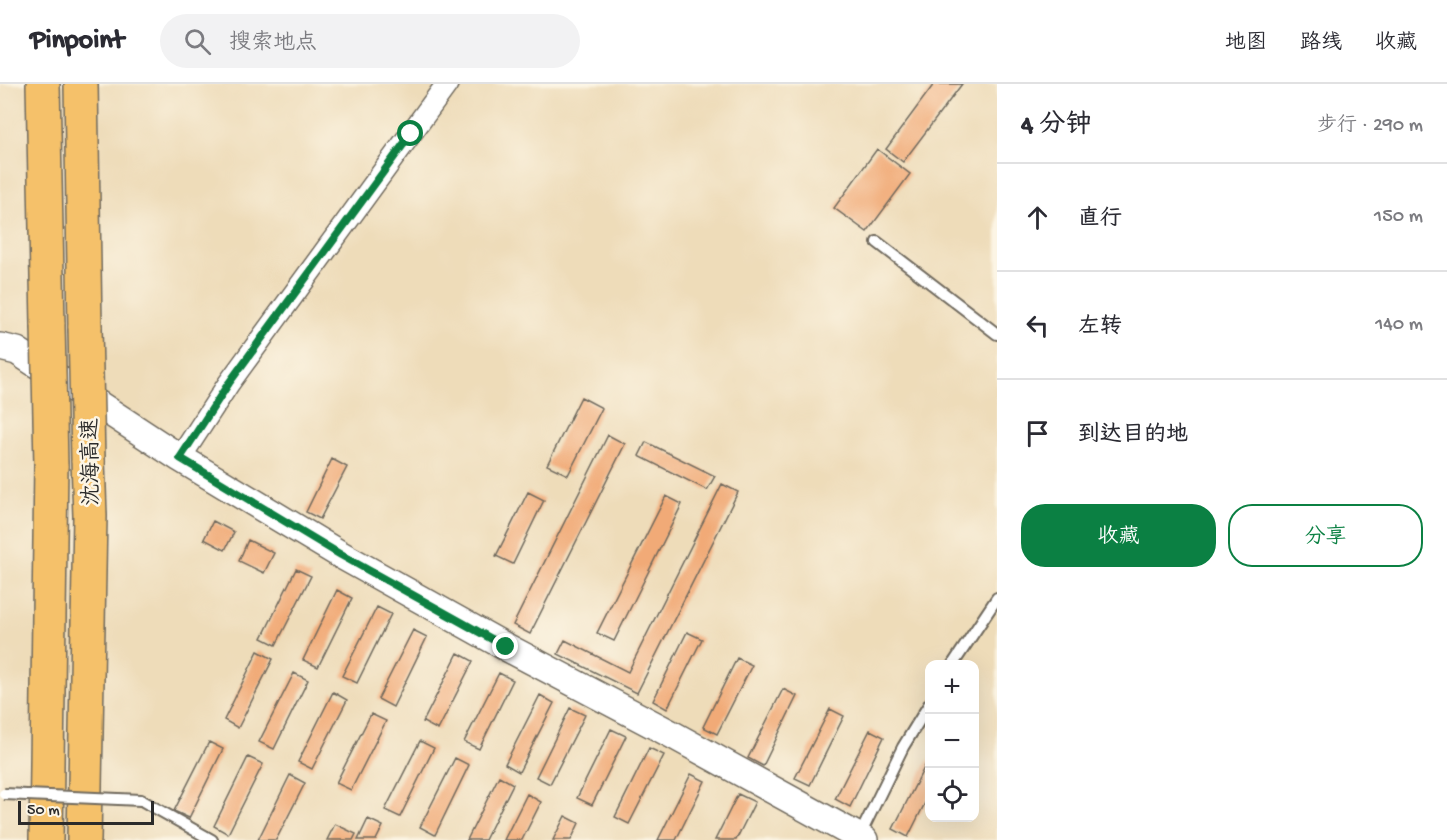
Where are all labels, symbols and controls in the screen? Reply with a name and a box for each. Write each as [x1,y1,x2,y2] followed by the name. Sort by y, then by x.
[160,14,580,68] search box
[30,25,124,58] text: Pinpoint
[181,25,214,58] icon: search
[229,31,317,57] text: 搜索地点
[1225,32,1267,57] text: 地图
[1300,32,1342,57] text: 路线
[1375,32,1417,57] text: 收藏
[1021,111,1091,142] text: 4 分钟
[1317,115,1423,138] text: 步行 · 290 m
[397,120,423,146] route start
[1021,201,1054,234] icon: ahead
[1374,206,1423,229] text: 150 m
[1078,207,1122,233] text: 直行
[1021,309,1054,342] icon: left
[1375,314,1423,337] text: 140 m
[1078,315,1122,341] text: 左转
[1021,417,1054,450] icon: arrive
[77,418,107,506] street label: 沈海高速
[1078,423,1188,449] text: 到达目的地
[1021,504,1216,567] button: 收藏
[1228,504,1423,567] button: 分享
[492,633,518,659] route end
[925,660,979,822] map controls
[925,660,979,714] button: +
[925,714,979,768] button: −
[925,768,979,822] button: locate
[18,798,154,826] scale bar
[27,802,60,821] text: 50 m

